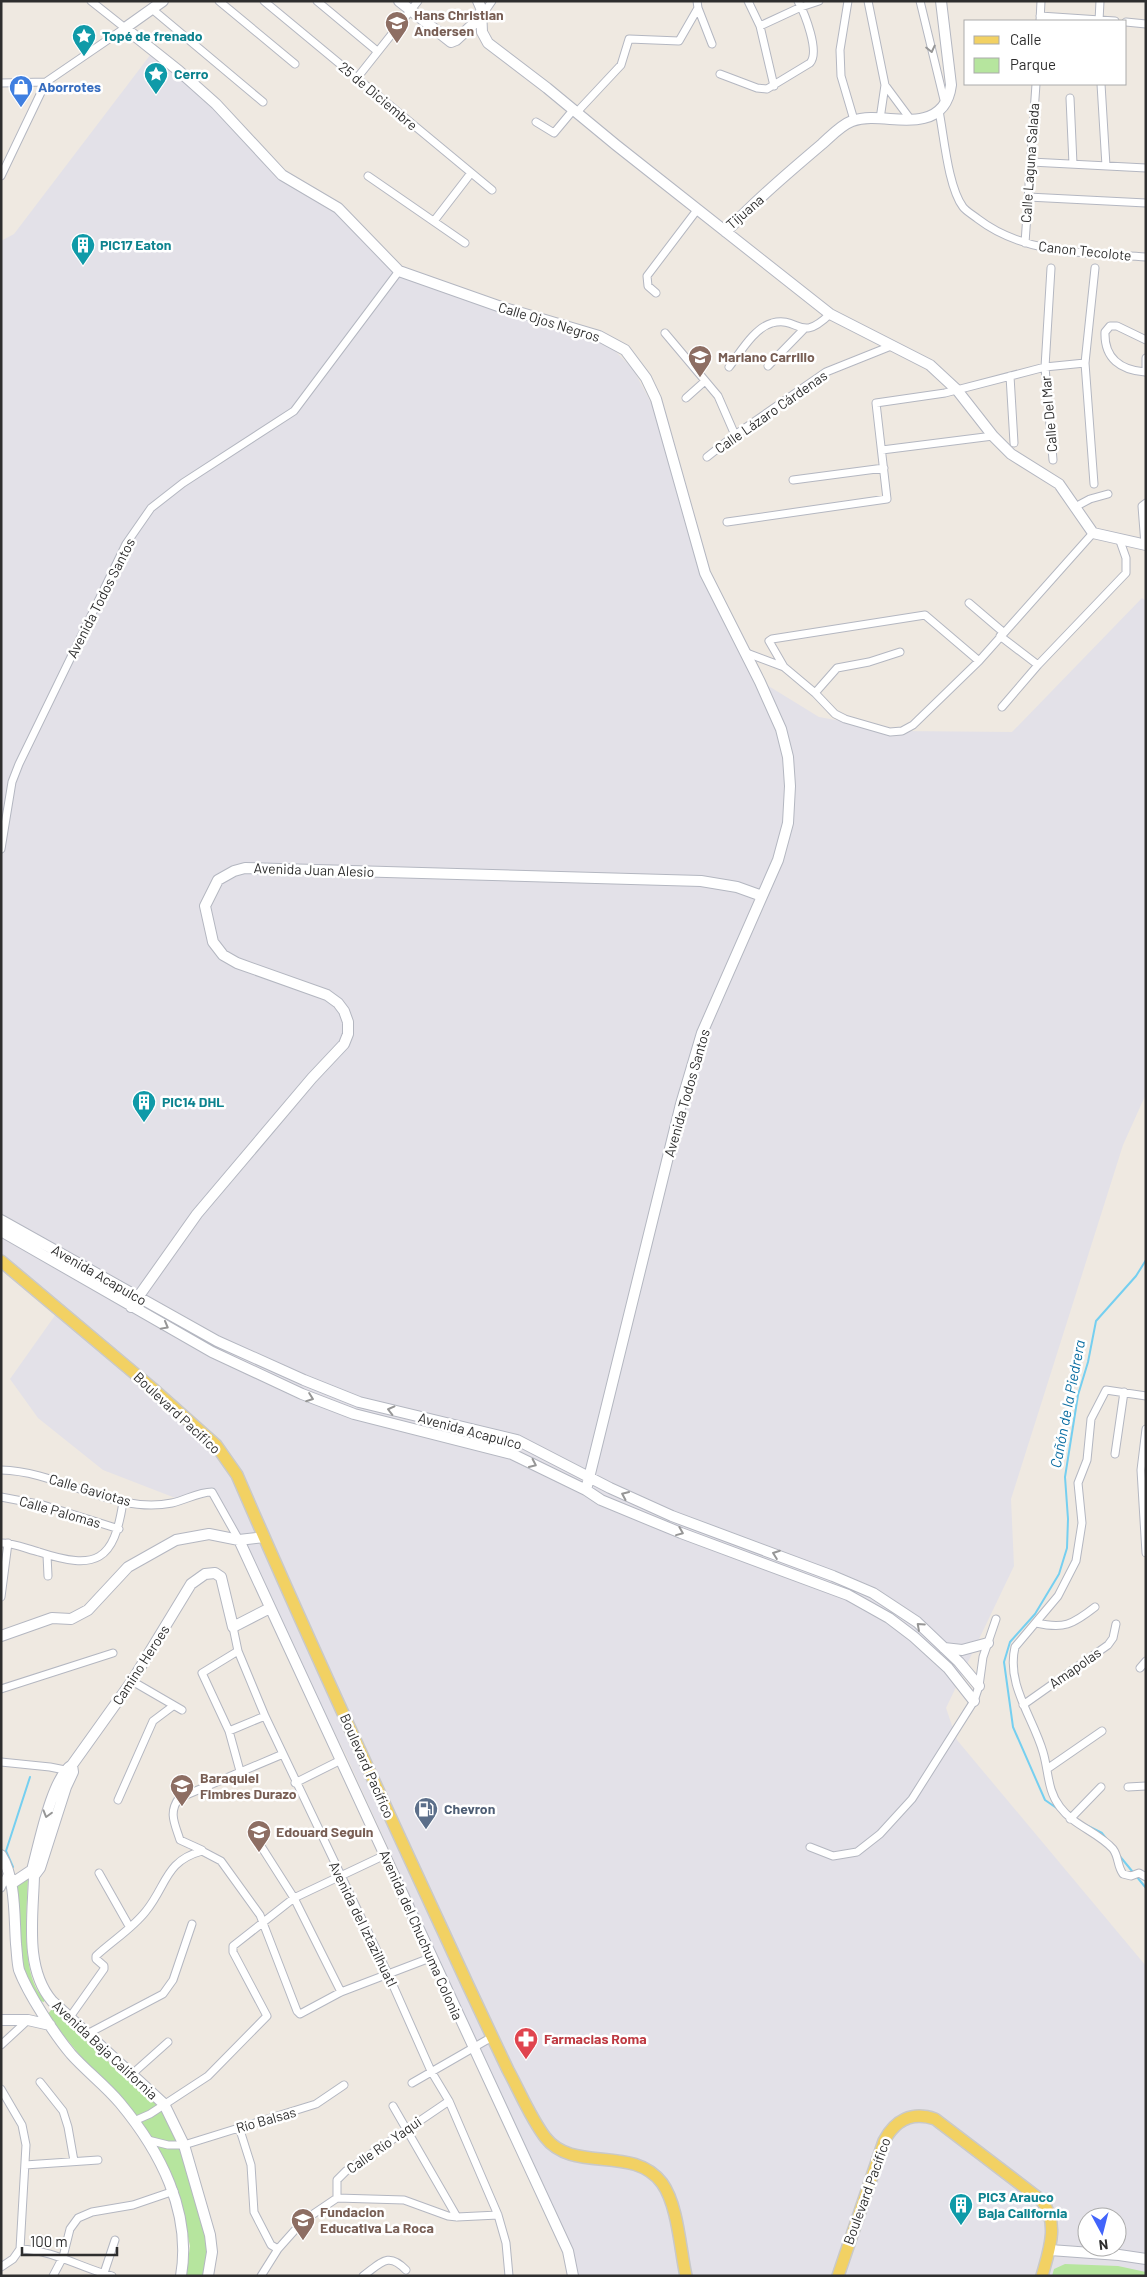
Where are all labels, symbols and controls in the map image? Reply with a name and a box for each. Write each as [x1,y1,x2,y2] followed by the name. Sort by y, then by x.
[414,6,504,39] place label: Hans Christian Andersen
[384,10,410,44] school or university icon: Hans Christian Andersen
[964,20,1127,85] legend
[71,23,97,57] place icon: Topé de frenado
[102,27,203,44] place label: Topé de frenado
[1010,30,1042,48] text: Calle
[925,44,936,53] one-way arrow
[1010,55,1056,73] text: Parque
[335,58,421,134] street label: 25 de Diciembre
[143,61,169,95] place icon: Cerro
[174,65,209,82] place label: Cerro
[8,74,34,108] shop icon: Aborrotes
[38,78,101,95] place label: Aborrotes
[1017,102,1042,224] street label: Calle Laguna Salada
[722,191,767,233] street label: Tijuana
[70,232,96,266] building icon: PIC17 Eaton
[100,236,171,253] place label: PIC17 Eaton
[1038,237,1132,264] street label: Canon Tecolote
[496,298,602,345] street label: Calle Ojos Negros
[687,344,713,378] school or university icon: Mariano Carrillo
[718,348,815,365] place label: Mariano Carrillo
[711,366,830,457] street label: Calle Lázaro Cárdenas
[1037,375,1060,453] street label: Calle Del Mar
[63,535,138,661] street label: Avenida Todos Santos
[253,859,375,880] street label: Avenida Juan Alesio
[660,1027,713,1159] street label: Avenida Todos Santos
[131,1089,157,1123] building icon: PIC14 DHL
[162,1093,224,1110] place label: PIC14 DHL
[49,1241,150,1309] street label: Avenida Acapulco
[159,1320,168,1330] one-way arrow
[1046,1338,1088,1469] water label: Cañón de la Piedrera
[130,1368,224,1457] street label: Boulevard Pacífico
[305,1392,314,1402] one-way arrow
[387,1405,396,1416] one-way arrow
[416,1408,524,1453] street label: Avenida Acapulco
[528,1458,537,1468] one-way arrow
[47,1470,133,1509] street label: Calle Gaviotas
[621,1490,630,1501] one-way arrow
[17,1492,103,1531] street label: Calle Palomas
[675,1526,684,1536] one-way arrow
[772,1550,781,1560] one-way arrow
[108,1621,173,1708] street label: Camino Heroes
[917,1623,926,1632] one-way arrow
[1045,1643,1104,1692] street label: Amapolas
[337,1711,398,1821] street label: Boulevard Pacífico
[200,1769,297,1802] place label: Baraquiel Fimbres Durazo
[169,1773,195,1807] school or university icon: Baraquiel Fimbres Durazo
[413,1796,439,1830] fuel station icon: Chevron
[444,1800,495,1817] place label: Chevron
[43,1810,53,1818] one-way arrow
[246,1819,272,1853] school or university icon: Edouard Seguin
[276,1823,373,1840] place label: Edouard Seguin
[376,1847,467,2023] street label: Avenida del Chuchuma Colonia
[326,1858,401,1989] street label: Avenida del Iztazilhuatl
[49,1996,161,2103] street label: Avenida Baja California
[513,2026,539,2060] pharmacy icon: Farmacias Roma
[544,2030,647,2047] place label: Farmacias Roma
[234,2103,298,2136] street label: Río Balsas
[343,2113,424,2177] street label: Calle Río Yaqui
[839,2135,894,2247] street label: Boulevard Pacífico
[978,2188,1067,2221] place label: PIC3 Arauco Baja California
[948,2192,974,2226] building icon: PIC3 Arauco Baja California
[320,2203,434,2236] place label: Fundacion Educativa La Roca
[290,2207,316,2241] school or university icon: Fundacion Educativa La Roca
[1077,2207,1127,2257] north arrow
[22,2224,118,2256] scale bar
[30,2232,68,2250] text: 100 m
[1098,2236,1109,2254] text: N

